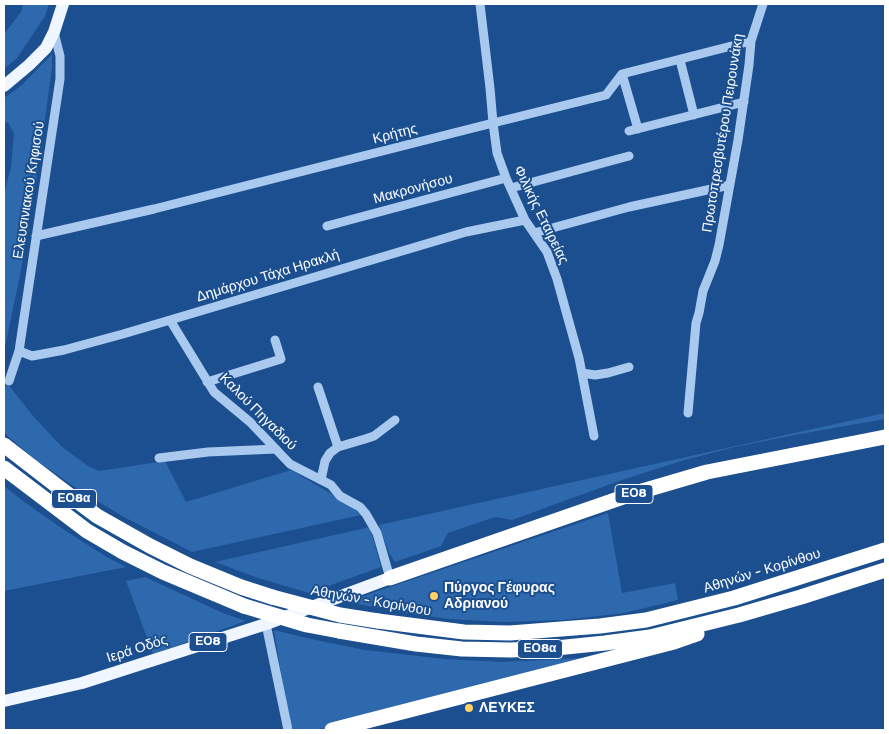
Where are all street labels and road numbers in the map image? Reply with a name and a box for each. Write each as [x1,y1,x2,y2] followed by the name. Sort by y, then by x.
[699,32,747,234] street label: Πρωτοπρεσβυτέρου Πειρουνάκη
[10,120,48,260] street label: Ελευσινιακού Κηφισού
[371,120,419,148] street label: Κρήτης
[510,163,572,267] street label: Φιλικής Εταιρείας
[372,170,454,208] street label: Μακρονήσου
[194,246,342,306] street label: Δημάρχου Τάχα Ηρακλή
[216,370,300,454] street label: Καλού Πηγαδιού
[615,484,653,504] road number: ΕΟ8
[52,489,96,508] road number: ΕΟ8α
[701,545,823,597] street label: Αθηνών - Κορίνθου
[310,582,432,620] street label: Αθηνών - Κορίνθου
[105,631,169,667] street label: Ιερά Οδός
[189,632,227,652] road number: ΕΟ8
[518,640,562,659] road number: ΕΟ8α

